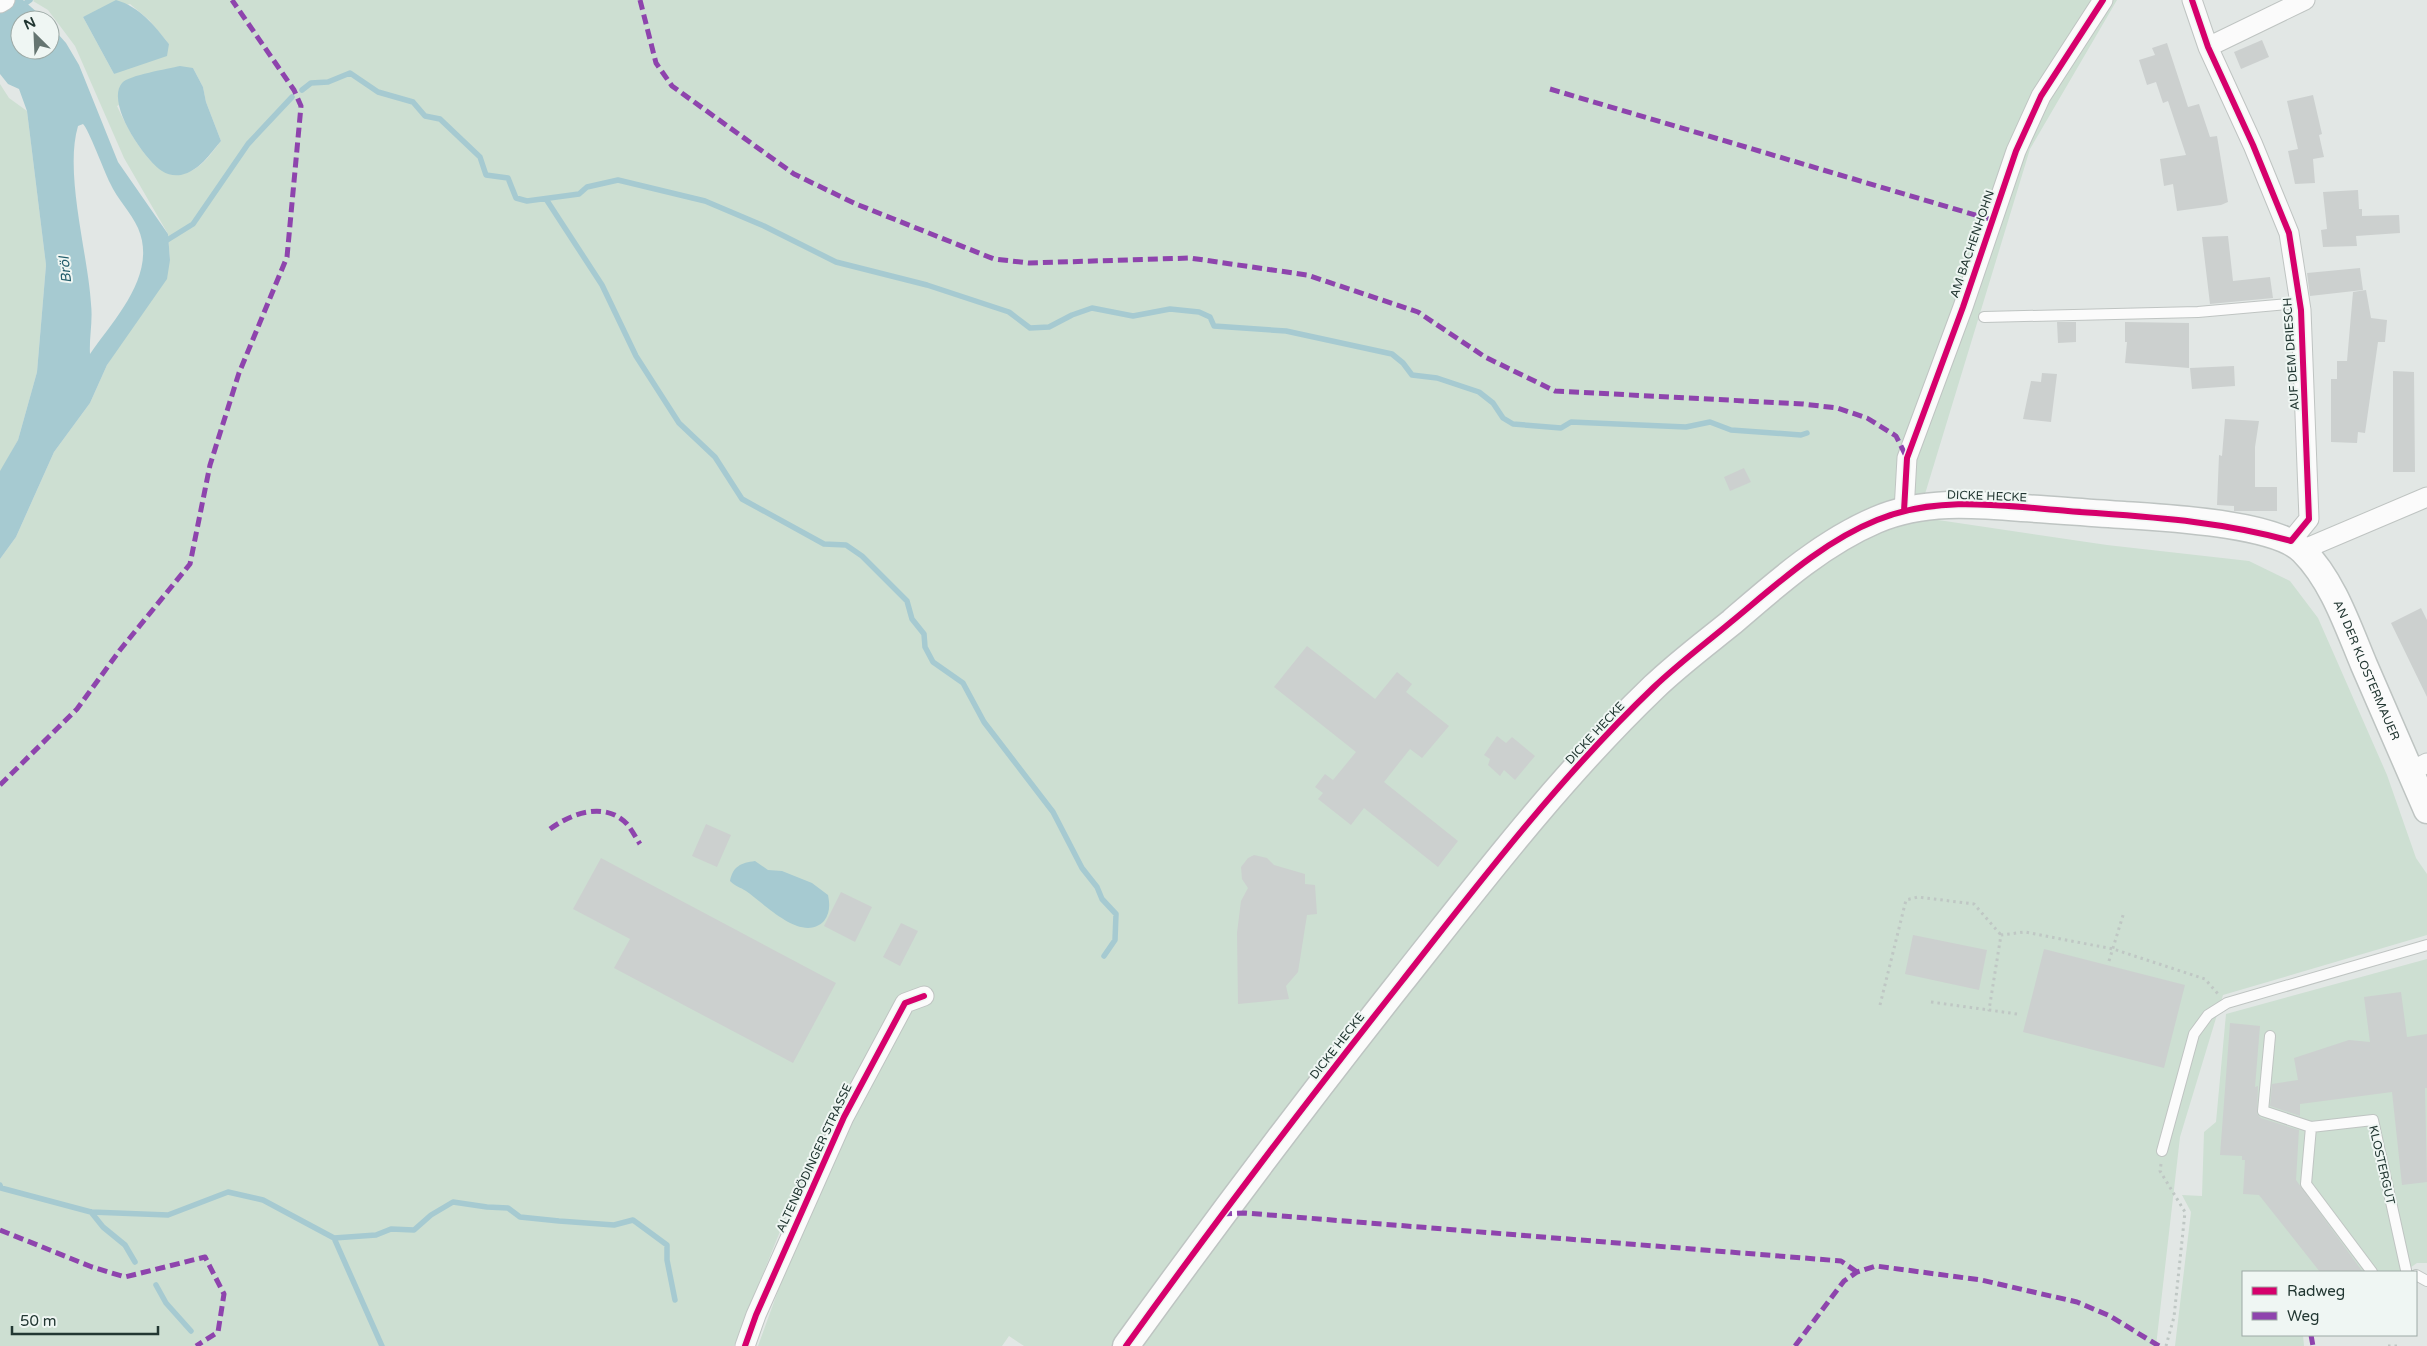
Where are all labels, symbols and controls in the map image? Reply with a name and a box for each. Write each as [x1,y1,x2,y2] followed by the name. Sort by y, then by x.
[10,10,60,60] north arrow
[21,14,39,34] text: N
[1947,188,1997,300] street label: AM BACHENHOHN
[55,254,75,284] water label: Bröl
[2280,297,2302,411] street label: AUF DEM DRIESCH
[1947,488,2028,504] street label: DICKE HECKE
[2330,598,2403,742] street label: AN DER KLOSTERMAUER
[1563,699,1628,767] street label: DICKE HECKE
[1307,1010,1367,1082] street label: DICKE HECKE
[773,1081,855,1235] street label: ALTENBÖDINGER STRASSE
[2366,1124,2398,1207] street label: KLOSTERGUT
[2242,1271,2417,1336] legend
[2287,1282,2345,1300] text: Radweg
[12,1304,159,1336] scale bar
[2287,1307,2319,1325] text: Weg
[20,1312,57,1330] text: 50 m

